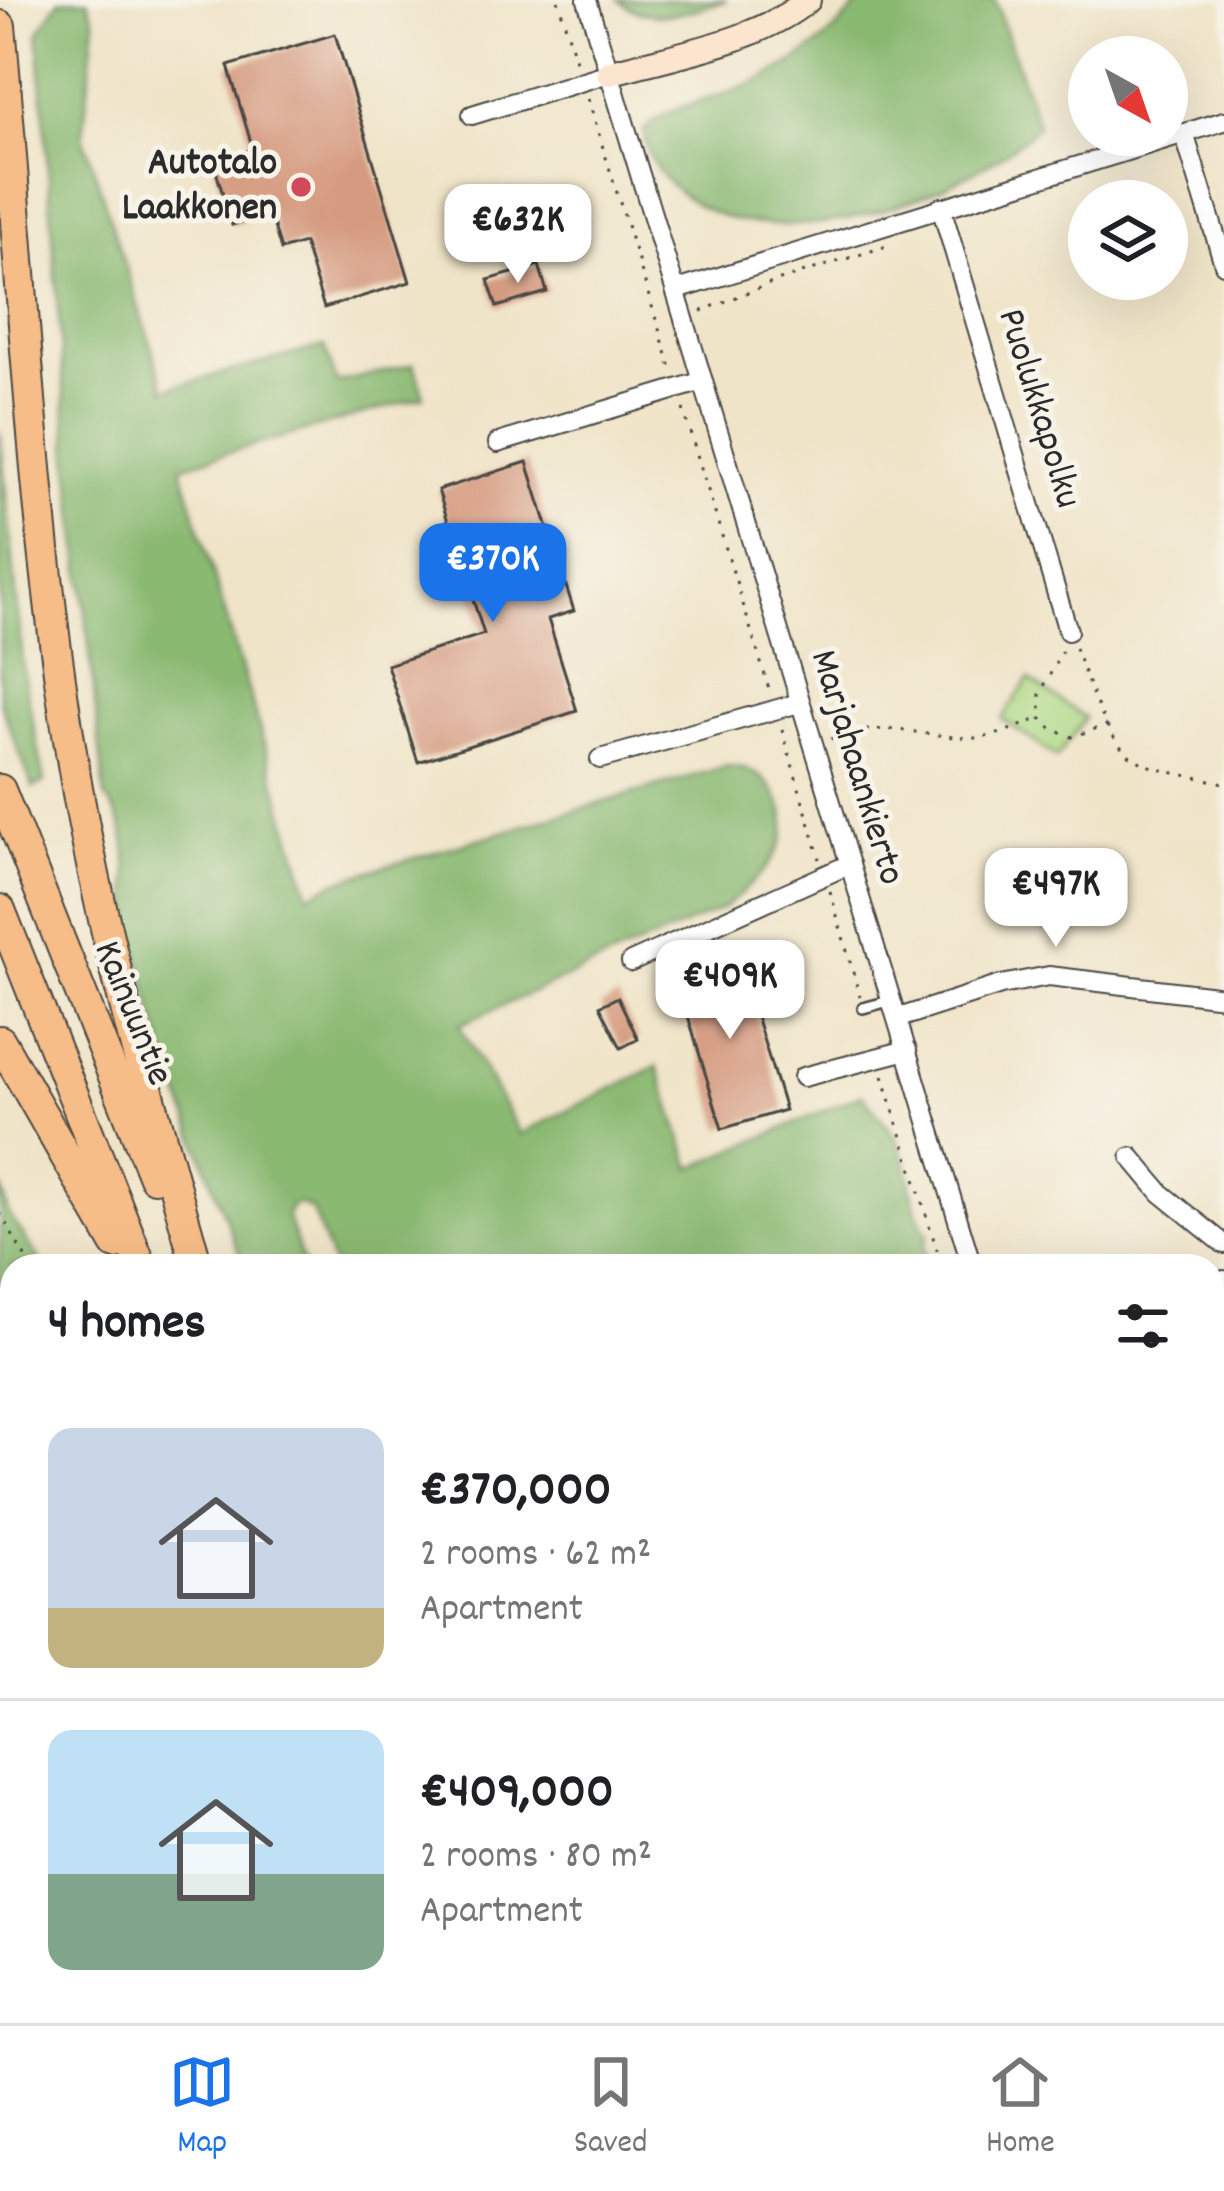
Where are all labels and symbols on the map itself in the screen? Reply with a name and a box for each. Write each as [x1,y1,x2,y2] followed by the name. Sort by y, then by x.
[1068,36,1188,156] north arrow
[122,138,277,238] place label: Autotalo Laakkonen
[288,174,314,200] marker: Autotalo Laakkonen
[434,184,602,286] pin: €632K
[981,303,1093,515] street label: Puolukkapolku
[409,523,577,625] pin: €370K
[793,644,917,892] street label: Marjahaankierto
[972,848,1140,950] pin: €497K
[77,933,185,1095] street label: Kainuuntie
[646,940,814,1042] pin: €409K

